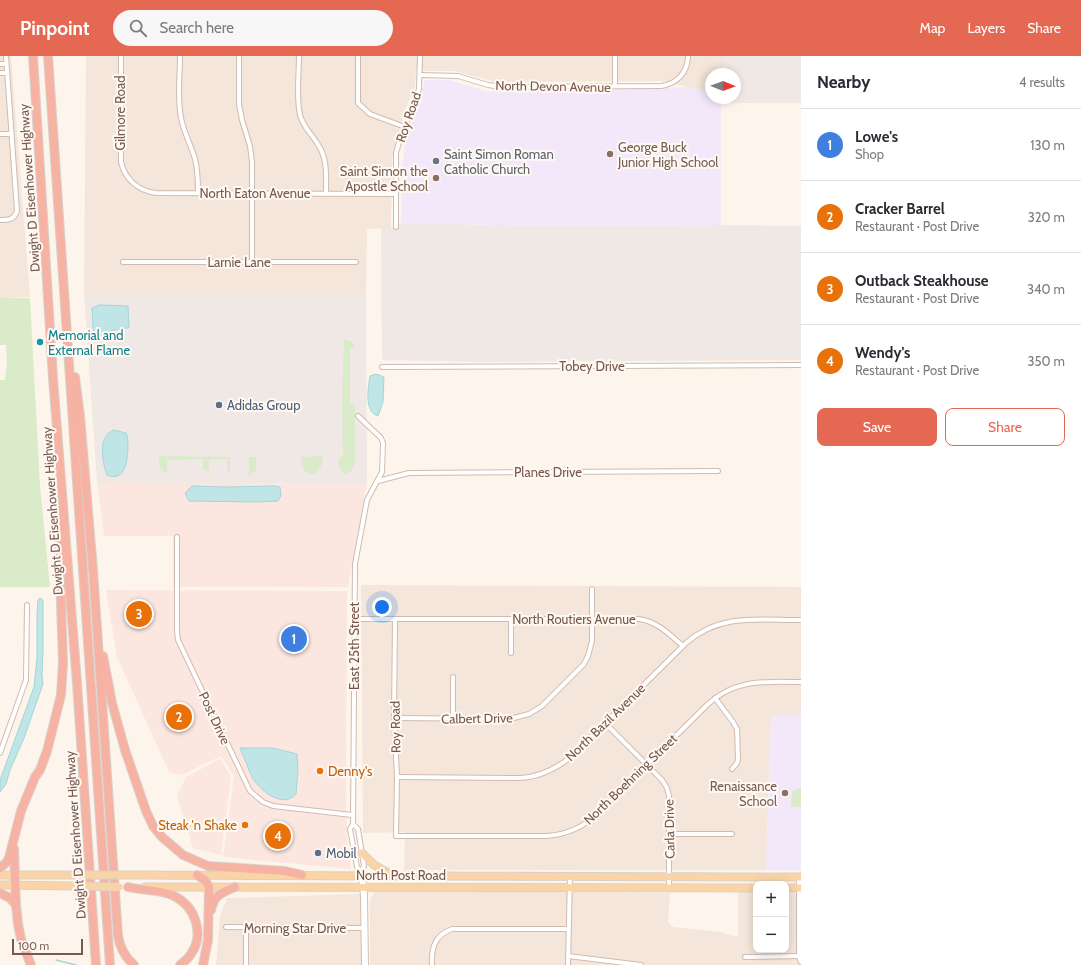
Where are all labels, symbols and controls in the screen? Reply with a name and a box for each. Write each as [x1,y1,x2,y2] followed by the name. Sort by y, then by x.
[113,10,393,46] search box
[20,17,89,40] text: Pinpoint
[127,17,149,39] icon: search
[159,19,234,37] text: Search here
[920,19,945,37] text: Map
[967,19,1005,37] text: Layers
[1027,19,1061,37] text: Share
[705,68,741,104] north arrow
[817,72,870,92] text: Nearby
[1019,74,1065,90] text: 4 results
[112,76,128,150] street label: Gilmore Road
[495,77,611,95] street label: North Devon Avenue
[392,90,424,144] street label: Roy Road
[15,103,43,273] street label: Dwight D Eisenhower Highway
[855,128,898,146] text: Lowe's
[828,137,832,153] text: 1
[1030,137,1065,153] text: 130 m
[617,139,718,170] place label: George Buck Junior High School
[444,146,554,177] place label: Saint Simon Roman Catholic Church
[855,146,884,162] text: Shop
[605,149,615,159] marker: George Buck Junior High School
[431,156,441,166] marker: Saint Simon Roman Catholic Church
[340,163,428,194] place label: Saint Simon the Apostle School
[431,173,441,183] marker: Saint Simon the Apostle School
[200,185,311,201] street label: North Eaton Avenue
[855,200,945,218] text: Cracker Barrel
[827,209,833,225] text: 2
[1028,209,1065,225] text: 320 m
[855,218,979,234] text: Restaurant · Post Drive
[207,254,271,270] street label: Larnie Lane
[855,272,989,290] text: Outback Steakhouse
[826,281,834,297] text: 3
[1027,281,1065,297] text: 340 m
[855,290,979,306] text: Restaurant · Post Drive
[48,327,130,358] place label: Memorial and External Flame
[35,337,45,347] marker: Memorial and External Flame
[855,344,910,362] text: Wendy's
[826,353,834,369] text: 4
[1028,353,1065,369] text: 350 m
[559,358,625,374] street label: Tobey Drive
[855,362,979,378] text: Restaurant · Post Drive
[227,397,300,413] place label: Adidas Group
[214,400,224,410] marker: Adidas Group
[817,408,937,446] button: Save
[945,408,1065,446] button: Share
[38,426,66,596] street label: Dwight D Eisenhower Highway
[514,464,582,480] street label: Planes Drive
[372,597,392,617] your location
[126,599,152,629] pin: 3
[346,602,362,690] street label: East 25th Street
[512,611,636,627] street label: North Routiers Avenue
[281,624,307,654] pin: 1
[562,680,648,764] street label: North Bazil Avenue
[196,689,234,747] street label: Post Drive
[387,701,403,753] street label: Roy Road
[166,702,192,732] pin: 2
[441,709,513,727] street label: Calbert Drive
[580,730,680,828] street label: North Boehning Street
[61,750,89,920] street label: Dwight D Eisenhower Highway
[328,763,373,779] place label: Denny's
[315,766,325,776] marker: Denny's
[710,778,777,809] place label: Renaissance School
[780,788,790,798] marker: Renaissance School
[660,799,678,859] street label: Carla Drive
[158,817,237,833] place label: Steak 'n Shake
[240,820,250,830] marker: Steak 'n Shake
[265,821,291,851] pin: 4
[326,845,357,861] place label: Mobil
[313,848,323,858] marker: Mobil
[356,867,446,883] street label: North Post Road
[753,881,789,953] map controls
[753,881,789,917] button: +
[753,917,789,953] button: −
[244,920,347,936] street label: Morning Star Drive
[12,937,83,956] scale bar
[18,939,49,953] text: 100 m

